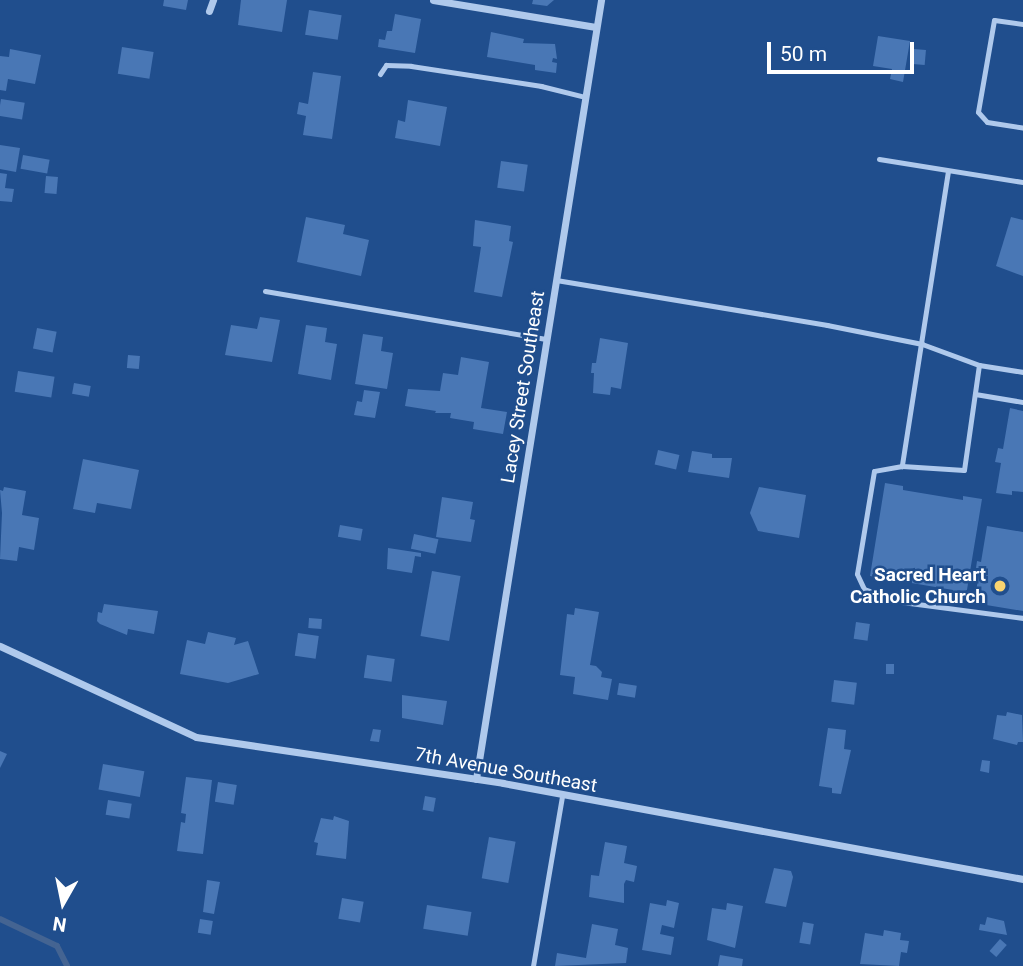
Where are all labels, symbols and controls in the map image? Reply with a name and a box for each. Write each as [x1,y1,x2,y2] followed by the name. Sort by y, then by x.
[771,28,918,72] scale bar
[780,42,827,66] text: 50 m
[497,289,549,485] street label: Lacey Street Southeast
[850,564,986,608] place label: Sacred Heart Catholic Church
[992,578,1008,594] marker: Sacred Heart Catholic Church
[413,743,599,797] street label: 7th Avenue Southeast
[28,868,98,938] north arrow
[51,912,68,937] text: N

